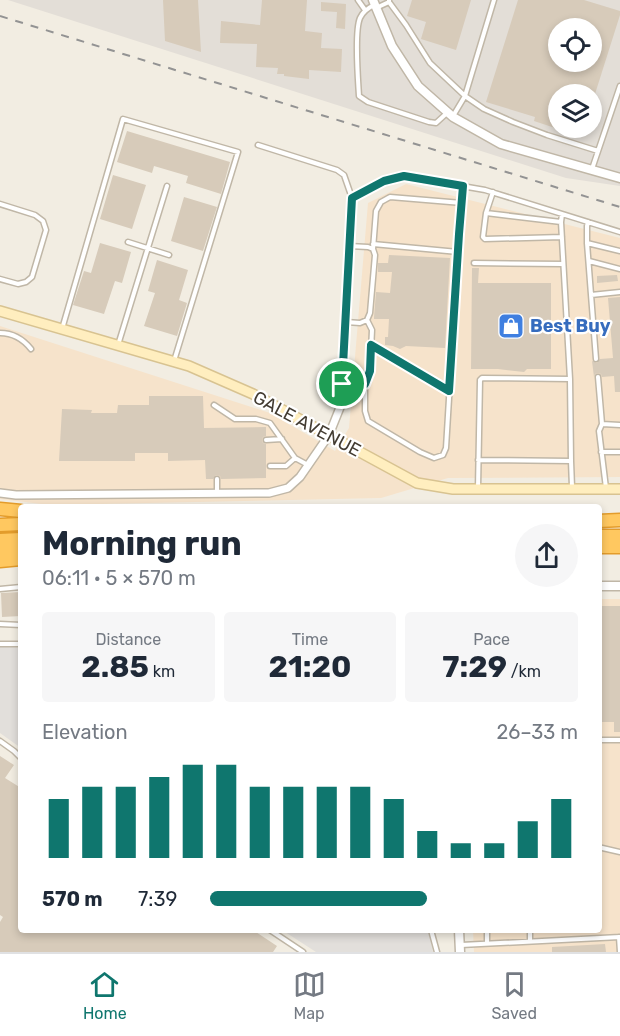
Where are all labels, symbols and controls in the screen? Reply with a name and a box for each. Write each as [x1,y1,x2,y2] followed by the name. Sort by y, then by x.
[548,18,602,138] map controls
[548,18,602,72] button: locate
[548,84,602,138] button: layers
[496,311,526,341] shop icon: Best Buy
[530,315,611,337] place label: Best Buy
[316,358,367,409] pin
[325,367,358,400] icon: arrive
[249,386,365,462] street label: GALE AVENUE
[42,524,242,563] text: Morning run
[515,524,578,587] button: share
[42,566,196,590] text: 06:11 · 5 × 570 m
[96,630,161,649] text: Distance
[292,630,328,649] text: Time
[473,630,510,649] text: Pace
[81,649,149,685] text: 2.85
[268,649,352,685] text: 21:20
[442,649,507,685] text: 7:29
[149,662,175,681] text: km
[507,662,541,681] text: /km
[42,720,128,744] text: Elevation
[496,720,578,744] text: 26–33 m
[42,887,103,911] text: 570 m
[138,887,177,911] text: 7:39
[83,968,127,1023] tab: Home
[293,968,326,1023] tab: Map
[491,968,537,1023] tab: Saved

